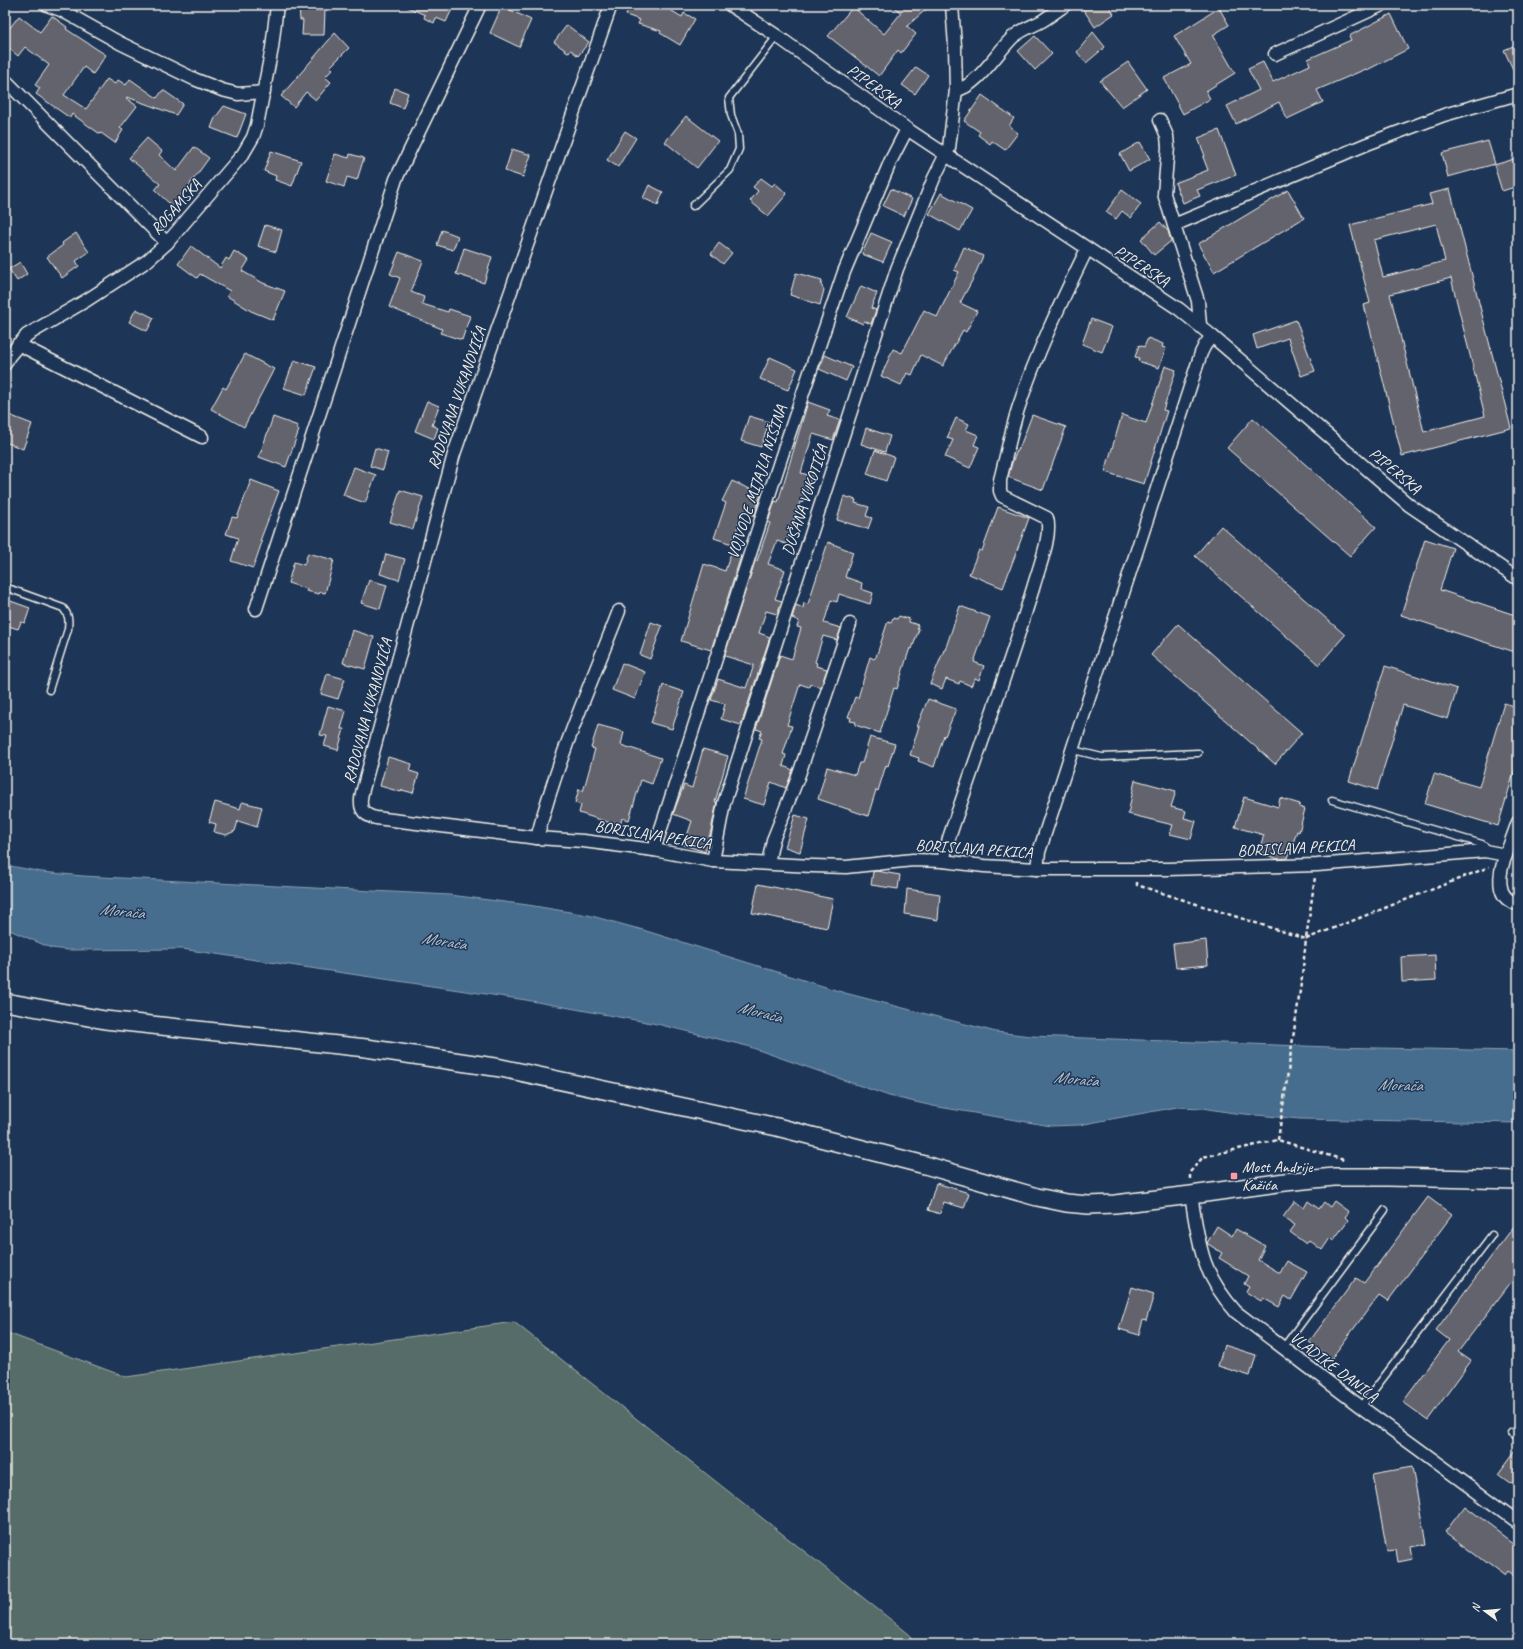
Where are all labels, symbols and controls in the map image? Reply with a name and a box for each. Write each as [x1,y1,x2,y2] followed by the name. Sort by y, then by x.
[843,60,906,113] street label: PIPERSKA
[146,174,206,239] street label: ROGAMSKA
[1111,241,1174,292] street label: PIPERSKA
[423,323,491,472] street label: RADOVANA VUKANOVIĆA
[723,402,792,561] street label: VOJVODE MIJAJLA NIŠINA
[778,441,833,558] street label: DUŠANA VUKOTIĆA
[1365,444,1426,499] street label: PIPERSKA
[339,636,397,786] street label: RADOVANA VUKANOVIĆA
[594,816,713,854] street label: BORISLAVA PEKICA
[915,835,1034,863] street label: BORISLAVA PEKICA
[1237,835,1356,861] street label: BORISLAVA PEKICA
[99,898,147,924] water label: Morača
[420,927,469,955] water label: Morača
[736,996,786,1028] water label: Morača
[1053,1067,1101,1092] water label: Morača
[1377,1074,1424,1096] water label: Morača
[1242,1157,1314,1195] place label: Most Andrije Kažića
[1229,1171,1239,1181] marker: Most Andrije Kažića
[1286,1327,1383,1407] street label: VLADIKE DANILA
[1465,1591,1505,1631] north arrow
[1468,1601,1484,1613] text: N

